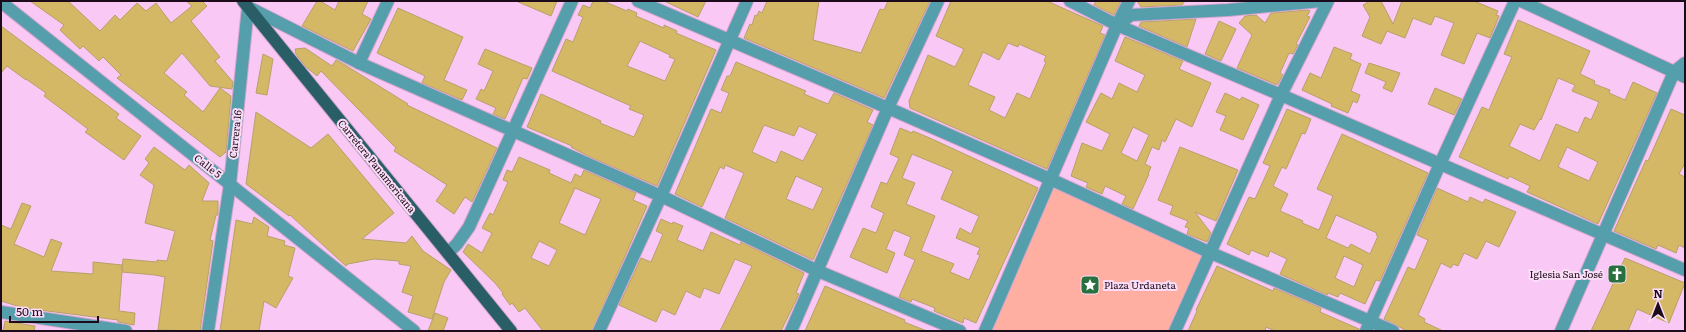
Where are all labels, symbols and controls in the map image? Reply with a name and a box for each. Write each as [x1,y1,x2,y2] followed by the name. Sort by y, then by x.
[225,109,245,159] street label: Carrera 16
[335,116,420,216] street label: Carretera Panamericana
[191,150,225,181] street label: Calle 5
[1606,263,1628,285] church icon: Iglesia San José
[1530,266,1603,281] place label: Iglesia San José
[1079,274,1101,296] place icon: Plaza Urdaneta
[1104,277,1176,292] place label: Plaza Urdaneta
[1638,284,1678,324] north arrow
[1653,285,1663,301] text: N
[10,298,98,324] scale bar
[16,302,43,320] text: 50 m

